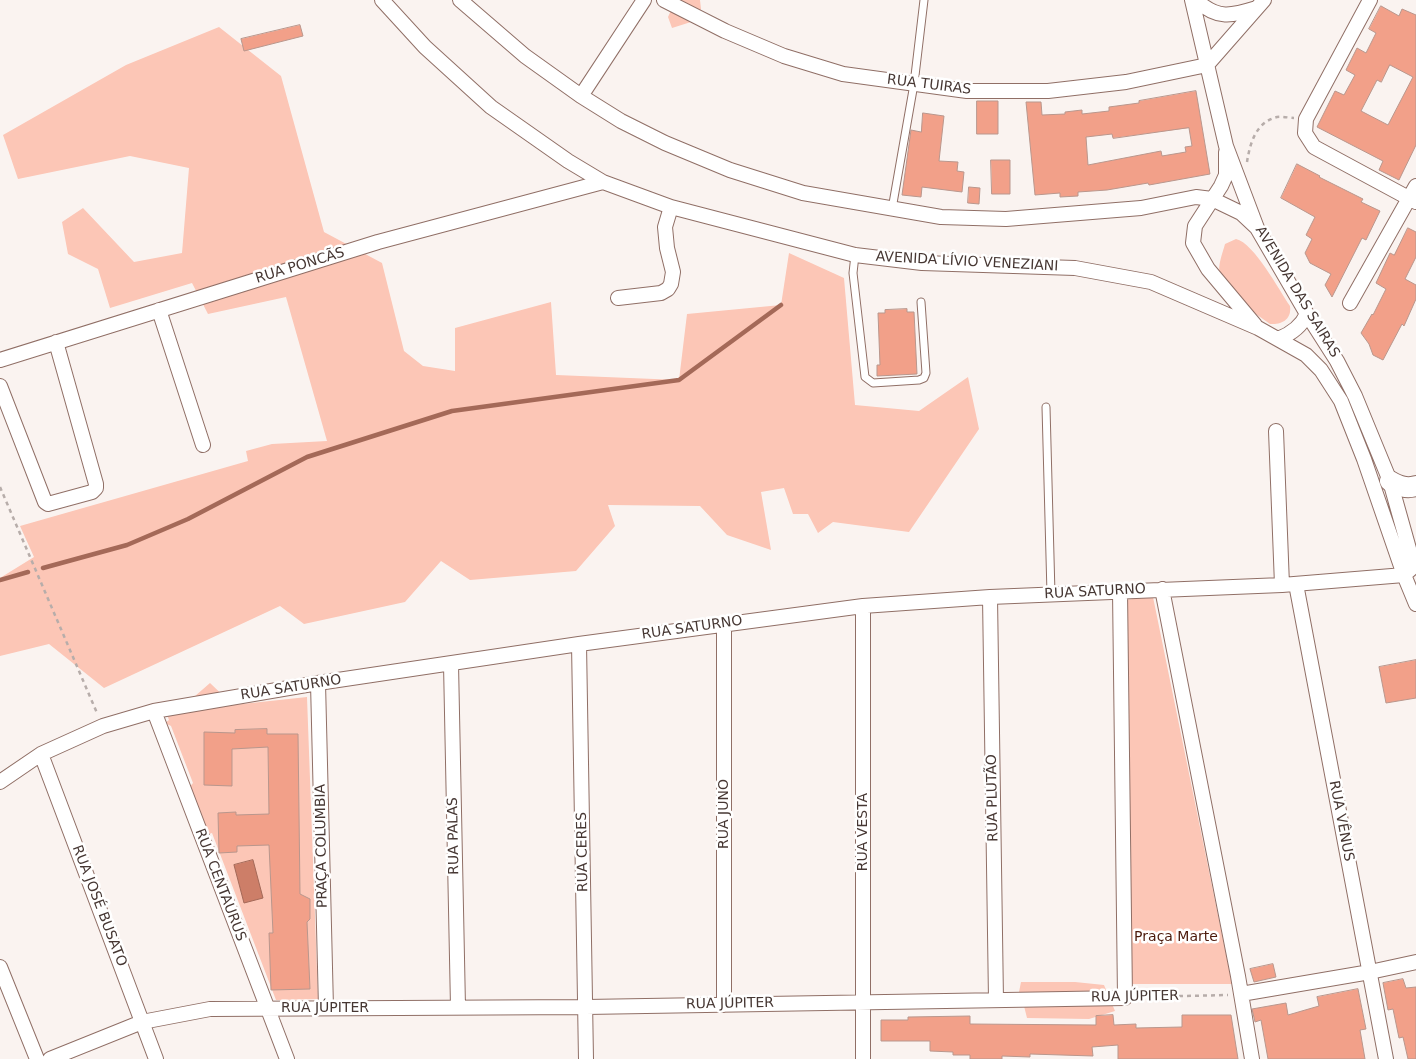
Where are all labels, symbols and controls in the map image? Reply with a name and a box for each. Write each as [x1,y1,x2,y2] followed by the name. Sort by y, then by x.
[886,72,972,98] street label: RUA TUIRAS
[1251,223,1343,361] street label: AVENIDA DAS SAIRAS
[253,244,347,288] street label: RUA PONCÃS
[875,249,1059,275] street label: AVENIDA LÍVIO VENEZIANI
[1044,581,1146,603] street label: RUA SATURNO
[640,613,744,643] street label: RUA SATURNO
[239,672,343,704] street label: RUA SATURNO
[984,754,1002,842] street label: RUA PLUTÃO
[716,779,732,849] street label: RUA JUNO
[1325,779,1357,863] street label: RUA VÊNUS
[313,784,331,908] street label: PRAÇA COLUMBIA
[855,793,871,871] street label: RUA VESTA
[445,797,463,875] street label: RUA PALAS
[574,812,592,892] street label: RUA CERES
[191,826,249,944] street label: RUA CENTAURUS
[68,843,130,969] street label: RUA JOSÉ BUSATO
[1134,929,1218,945] park label: Praça Marte
[1091,988,1179,1006] street label: RUA JÚPITER
[686,995,774,1013] street label: RUA JÚPITER
[281,1000,369,1016] street label: RUA JÚPITER

